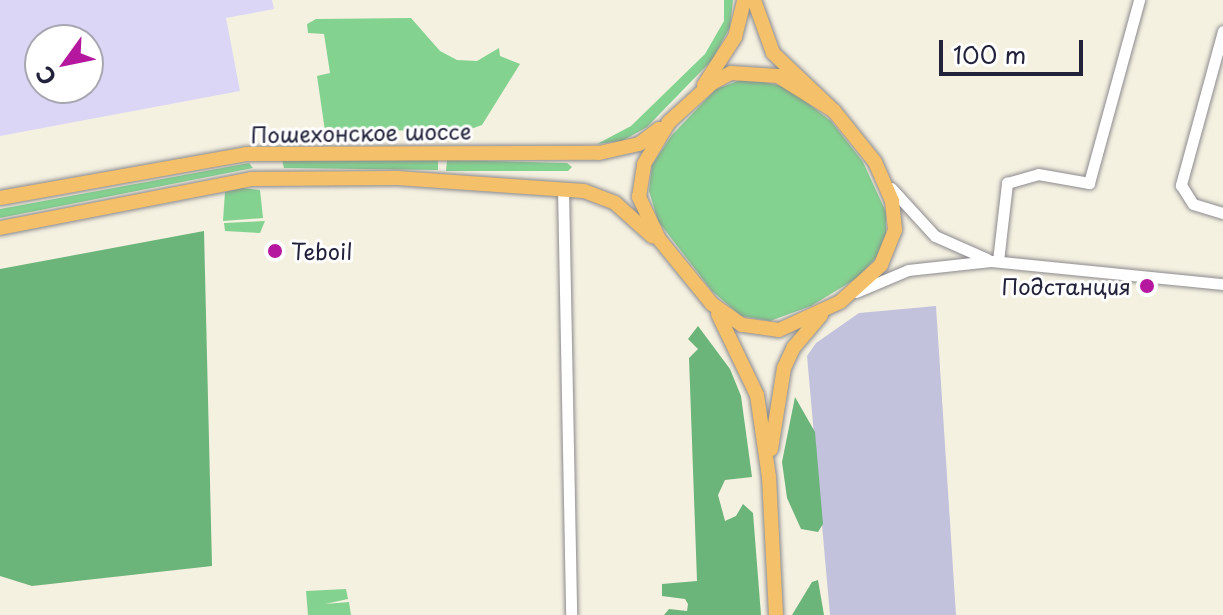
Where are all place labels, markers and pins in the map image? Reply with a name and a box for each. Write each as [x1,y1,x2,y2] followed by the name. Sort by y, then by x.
[291,238,352,264] place label: Teboil
[266,242,284,260] marker: Teboil
[1001,273,1131,299] place label: Подстанция
[1138,277,1156,295] marker: Подстанция

